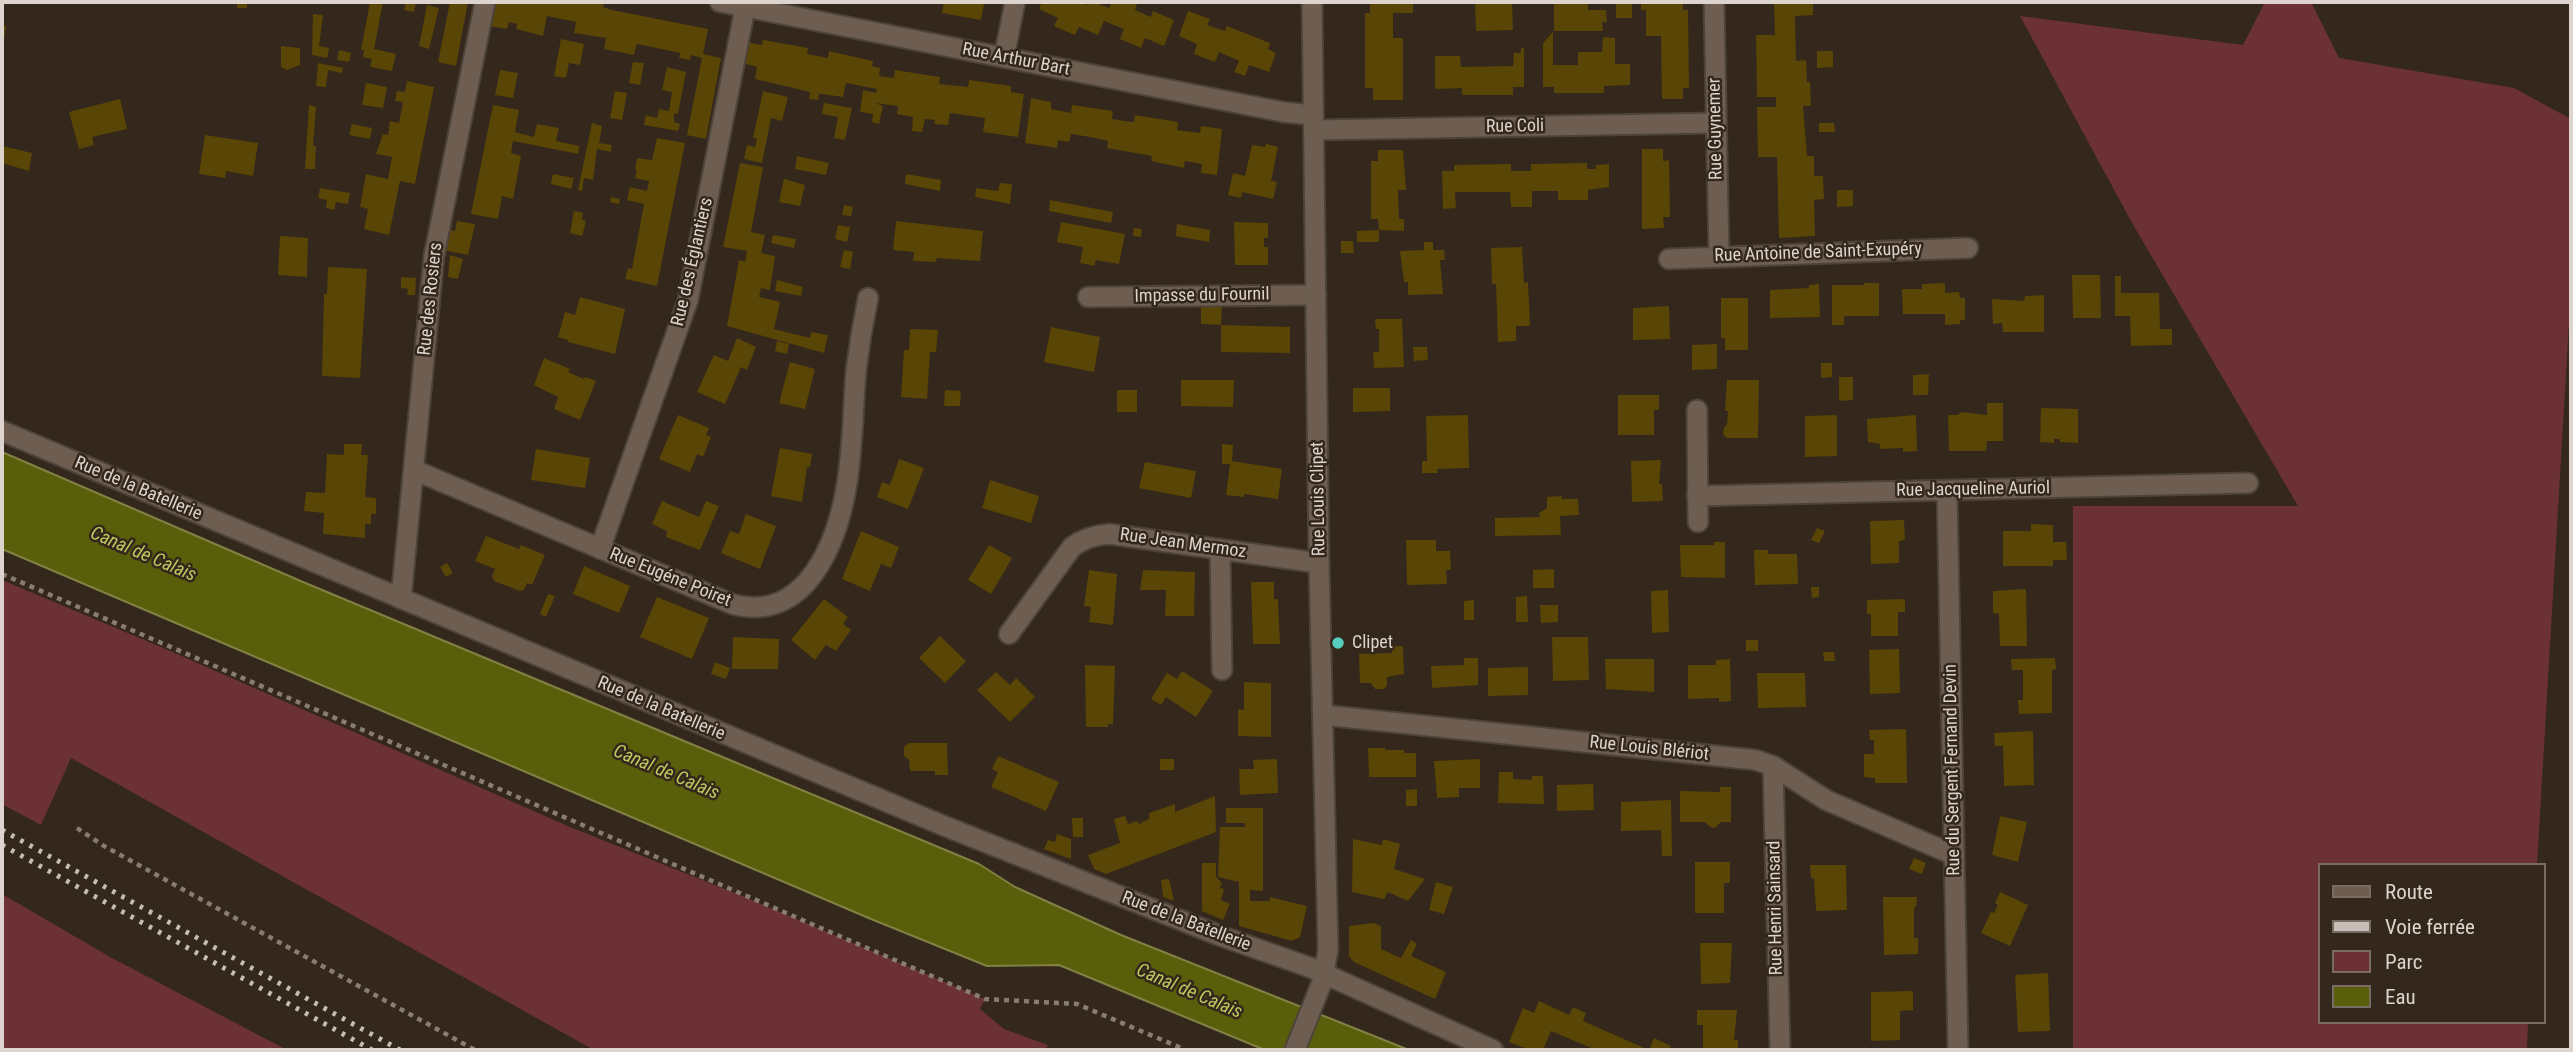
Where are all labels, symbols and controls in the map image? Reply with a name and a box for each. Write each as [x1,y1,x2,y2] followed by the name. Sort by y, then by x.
[960,39,1072,81] street label: Rue Arthur Bart
[1704,78,1728,180] street label: Rue Guynemer
[1486,116,1544,138] street label: Rue Coli
[668,196,718,328] street label: Rue des Églantiers
[1714,239,1922,267] street label: Rue Antoine de Saint-Exupéry
[414,241,448,357] street label: Rue des Rosiers
[1134,284,1270,308] street label: Impasse du Fournil
[1307,441,1331,557] street label: Rue Louis Clipet
[71,452,205,526] street label: Rue de la Batellerie
[1896,478,2050,502] street label: Rue Jacqueline Auriol
[87,522,199,588] water label: Canal de Calais
[1118,524,1248,564] street label: Rue Jean Mermoz
[606,544,734,612] street label: Rue Eugéne Poiret
[1352,632,1393,654] place label: Clipet
[1330,635,1346,651] marker: Clipet
[1940,664,1966,876] street label: Rue du Sergent Fernand Devin
[594,672,728,746] street label: Rue de la Batellerie
[1588,732,1710,766] street label: Rue Louis Blériot
[610,740,722,806] water label: Canal de Calais
[1764,840,1788,976] street label: Rue Henri Sainsard
[2318,863,2545,1024] legend
[2385,880,2433,904] text: Route
[1119,888,1253,956] street label: Rue de la Batellerie
[2385,915,2475,939] text: Voie ferrée
[2385,950,2423,974] text: Parc
[1133,959,1245,1025] water label: Canal de Calais
[2385,985,2416,1009] text: Eau

